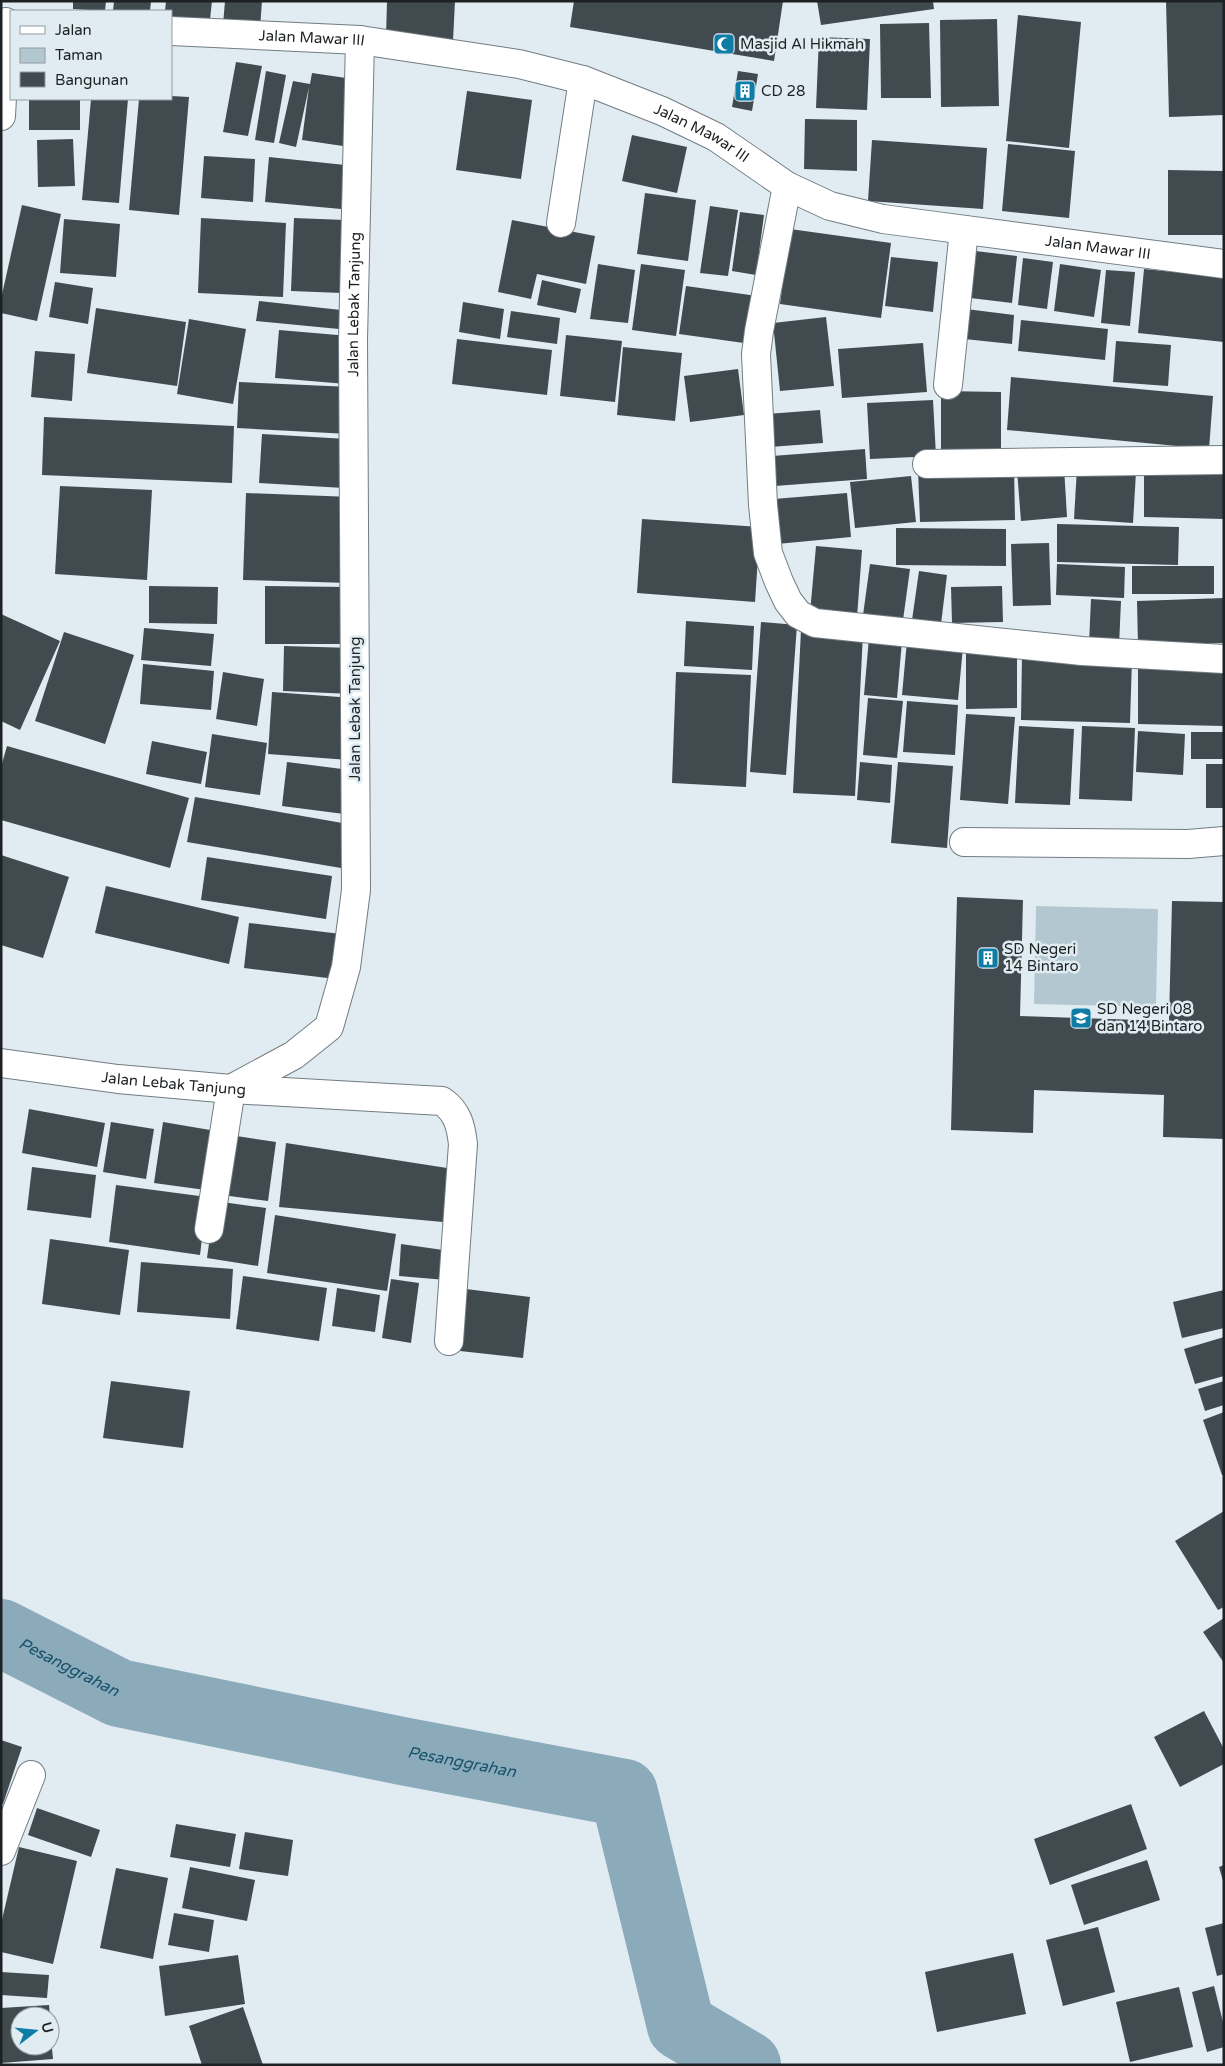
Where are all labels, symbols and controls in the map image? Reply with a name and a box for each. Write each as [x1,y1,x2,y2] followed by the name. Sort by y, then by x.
[10,10,172,100] legend
[55,21,92,39] text: Jalan
[258,26,366,50] street label: Jalan Mawar III
[712,32,736,56] mosque icon: Masjid Al Hikmah
[740,35,864,53] place label: Masjid Al Hikmah
[55,46,103,64] text: Taman
[55,71,128,89] text: Bangunan
[733,79,757,103] building icon: CD 28
[761,82,805,100] place label: CD 28
[651,100,753,166] street label: Jalan Mawar III
[344,232,365,377] street label: Jalan Lebak Tanjung
[1044,232,1152,263] street label: Jalan Mawar III
[346,637,364,781] street label: Jalan Lebak Tanjung
[1004,940,1079,975] place label: SD Negeri 14 Bintaro
[976,946,1000,970] building icon: SD Negeri 14 Bintaro
[1097,1000,1202,1035] place label: SD Negeri 08 dan 14 Bintaro
[1069,1006,1093,1030] school or university icon: SD Negeri 08 dan 14 Bintaro
[100,1068,246,1099] street label: Jalan Lebak Tanjung
[15,1634,123,1702] water label: Pesanggrahan
[406,1742,519,1783] water label: Pesanggrahan
[10,2006,60,2056] north arrow
[37,2020,57,2035] text: U

